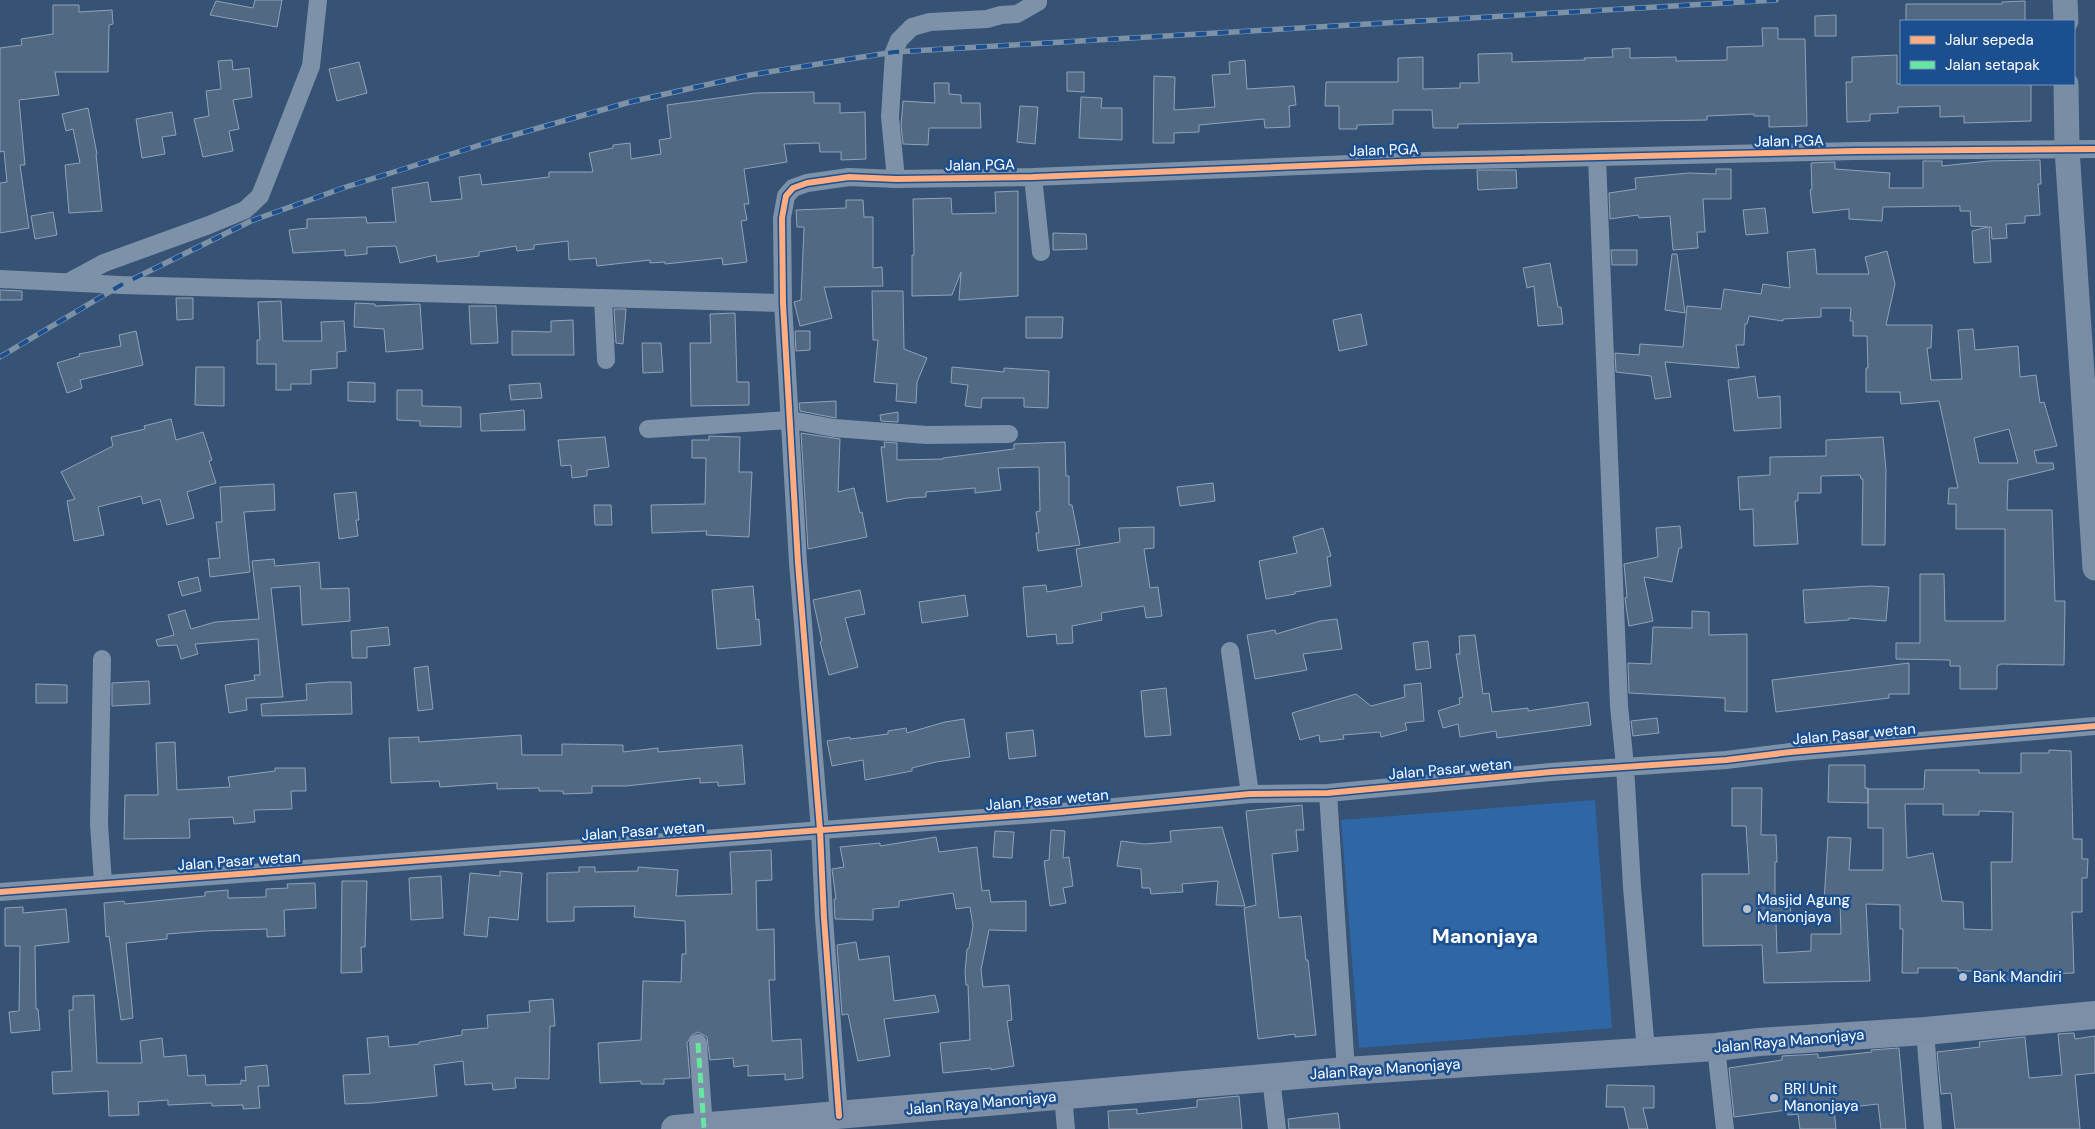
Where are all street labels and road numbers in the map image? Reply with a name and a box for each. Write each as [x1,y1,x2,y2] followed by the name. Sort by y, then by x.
[1754,130,1824,152] street label: Jalan PGA
[1349,139,1419,161] street label: Jalan PGA
[945,154,1015,176] street label: Jalan PGA
[1792,719,1916,749] street label: Jalan Pasar wetan
[1388,754,1512,784] street label: Jalan Pasar wetan
[985,785,1109,815] street label: Jalan Pasar wetan
[581,817,705,845] street label: Jalan Pasar wetan
[177,847,301,875] street label: Jalan Pasar wetan
[1713,1024,1865,1058] street label: Jalan Raya Manonjaya
[1309,1054,1461,1084] street label: Jalan Raya Manonjaya
[905,1086,1057,1120] street label: Jalan Raya Manonjaya

